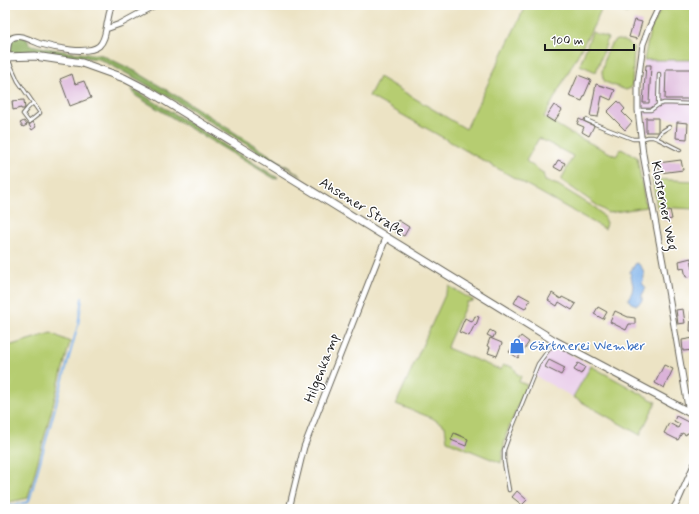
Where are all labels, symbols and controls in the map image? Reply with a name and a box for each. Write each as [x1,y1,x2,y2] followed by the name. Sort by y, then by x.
[545,26,634,52] scale bar
[551,33,583,49] text: 100 m
[645,160,682,253] street label: Klosterner Weg
[316,174,408,240] street label: Ahsener Straße
[300,330,344,406] street label: Hilgenkamp
[508,337,526,355] shop icon: Gärtnerei Wember
[529,337,645,355] place label: Gärtnerei Wember

